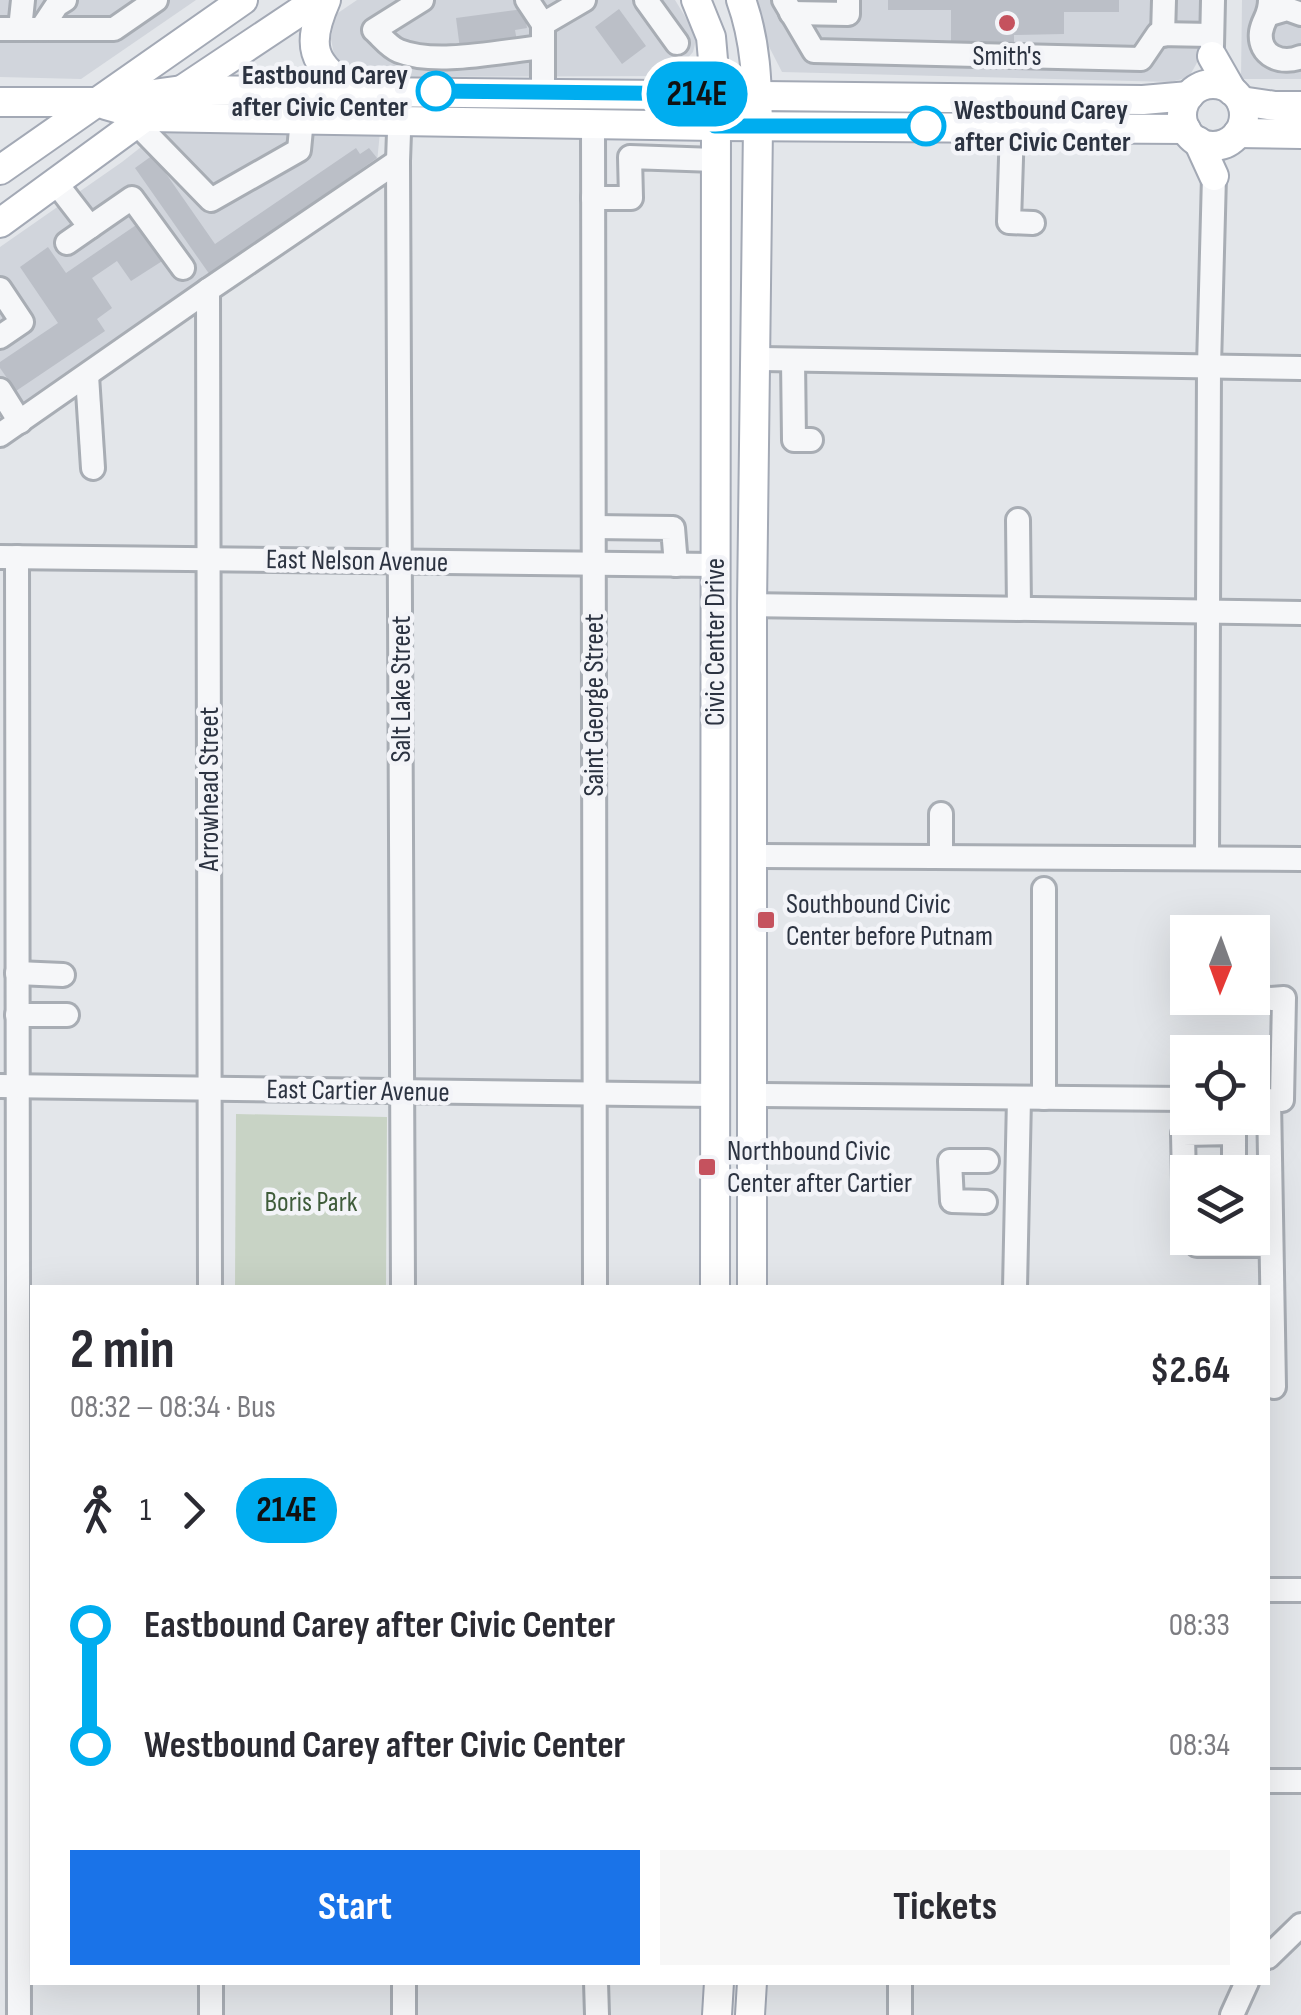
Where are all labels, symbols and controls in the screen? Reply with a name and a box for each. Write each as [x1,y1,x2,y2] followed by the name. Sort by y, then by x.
[996,12,1018,34] marker: Smith's
[972,40,1042,73] place label: Smith's
[231,59,408,124] place label: Eastbound Carey after Civic Center
[627,62,767,126] line badge: 214E
[417,72,455,110] marker: Eastbound Carey after Civic Center
[667,73,727,116] text: 214E
[954,94,1131,159] place label: Westbound Carey after Civic Center
[907,107,945,145] marker: Westbound Carey after Civic Center
[266,543,448,579] street label: East Nelson Avenue
[699,558,732,726] street label: Civic Center Drive
[578,613,611,797] street label: Saint George Street
[385,615,418,763] street label: Salt Lake Street
[193,707,226,872] street label: Arrowhead Street
[786,888,993,953] place label: Southbound Civic Center before Putnam
[755,909,777,931] marker: Southbound Civic Center before Putnam
[1170,915,1270,1015] north arrow
[1170,915,1270,1255] map controls
[1170,1035,1270,1135] button: locate
[266,1073,450,1109] street label: East Cartier Avenue
[727,1135,912,1200] place label: Northbound Civic Center after Cartier
[1170,1155,1270,1255] button: layers
[696,1156,718,1178] marker: Northbound Civic Center after Cartier
[265,1186,358,1219] park label: Boris Park
[70,1317,175,1384] text: 2 min
[1150,1348,1230,1393] text: $2.64
[70,1388,276,1427] text: 08:32 – 08:34 · Bus
[70,1483,125,1538] icon: walk
[166,1483,221,1538] icon: forward
[256,1489,317,1532] text: 214E
[140,1491,151,1530] text: 1
[144,1603,615,1648] text: Eastbound Carey after Civic Center
[1169,1606,1230,1645] text: 08:33
[144,1723,625,1768] text: Westbound Carey after Civic Center
[1169,1726,1230,1765] text: 08:34
[70,1850,640,1965] button: Start
[660,1850,1230,1965] button: Tickets

